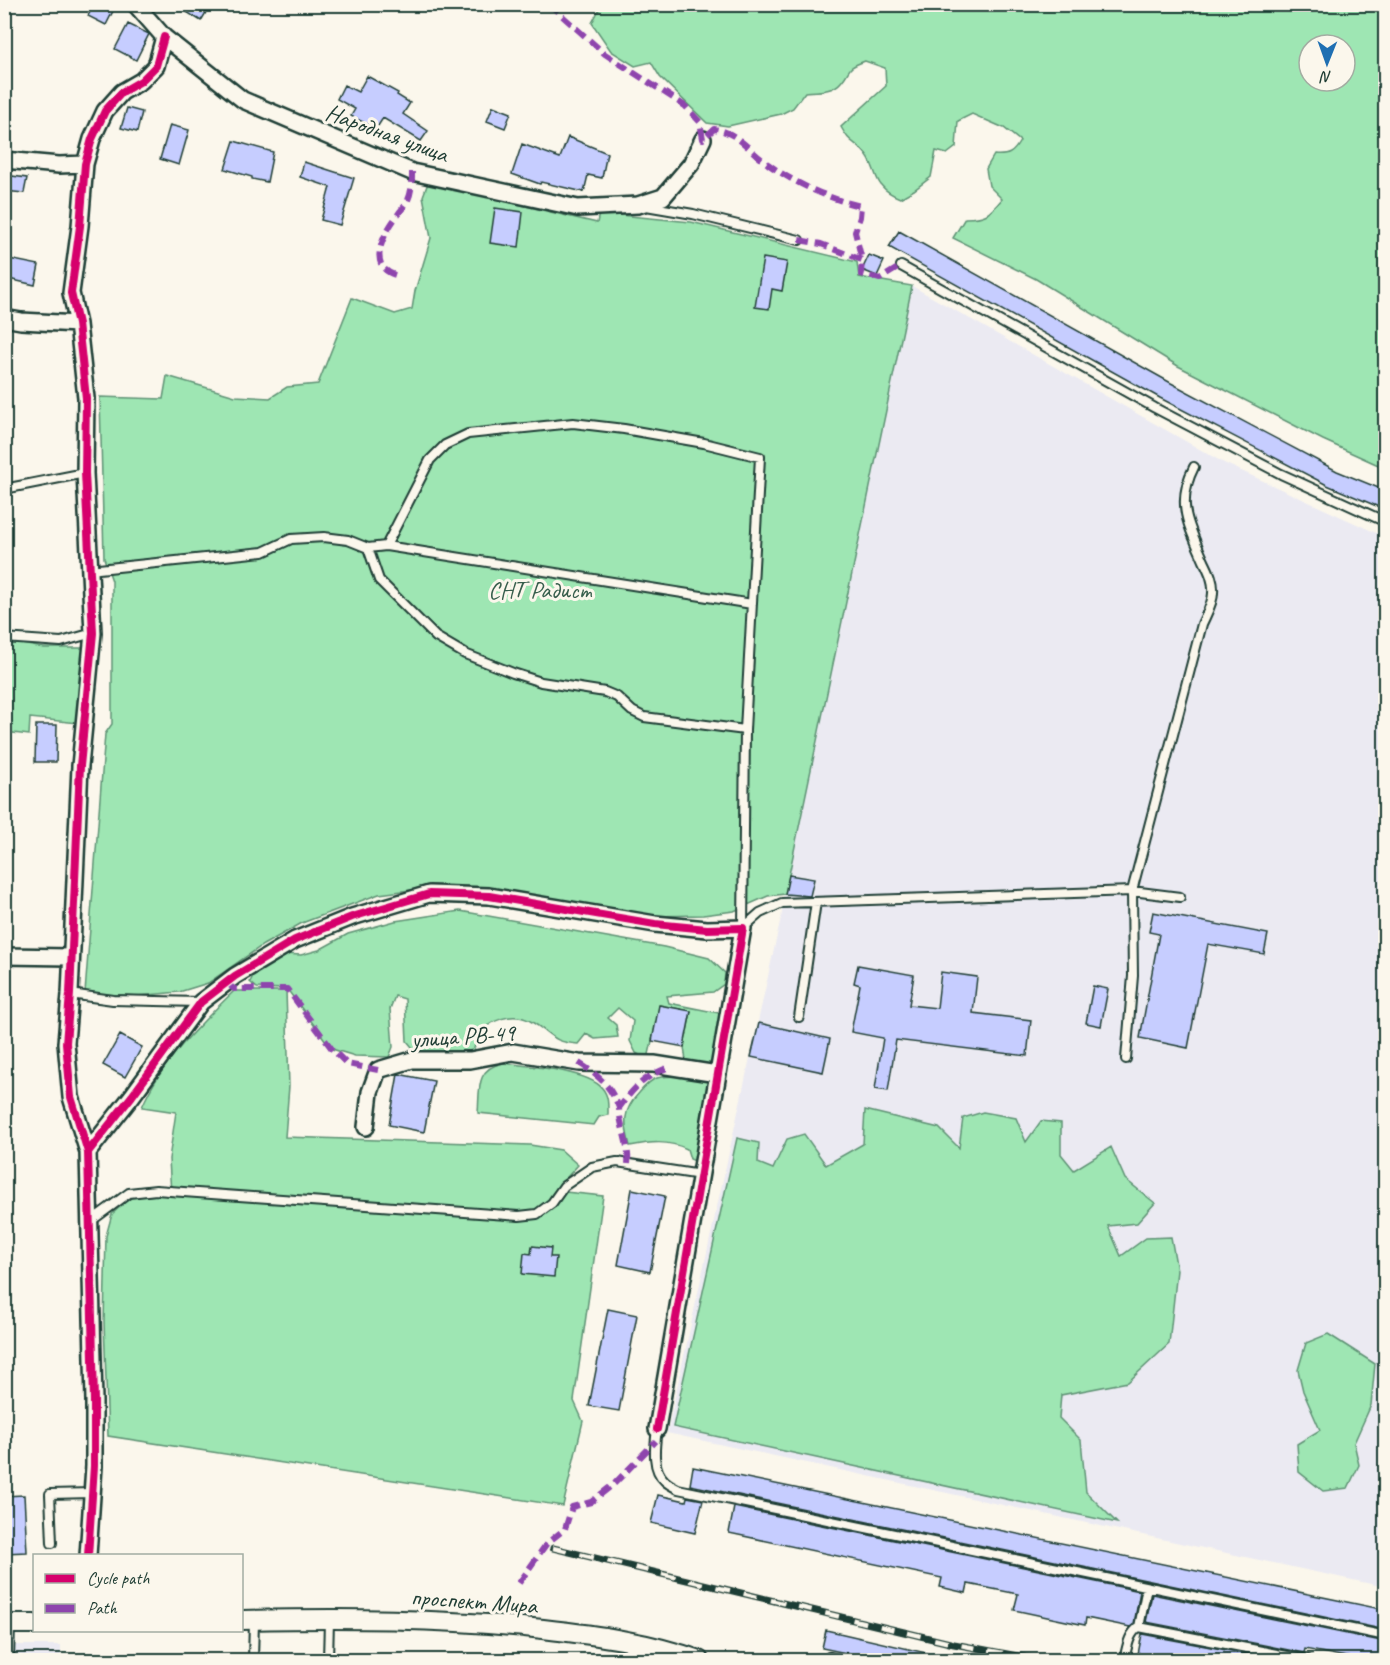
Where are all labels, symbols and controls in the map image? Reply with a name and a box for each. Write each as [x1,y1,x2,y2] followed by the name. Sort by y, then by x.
[1297,33,1357,93] north arrow
[1319,67,1332,87] text: N
[322,97,454,170] street label: Народная улица
[488,575,592,605] park label: СНТ Радист
[408,1017,518,1055] street label: улица РВ-49
[33,1554,243,1632] legend
[87,1567,150,1589] text: Cycle path
[410,1582,539,1620] street label: проспект Мира
[87,1597,117,1619] text: Path

